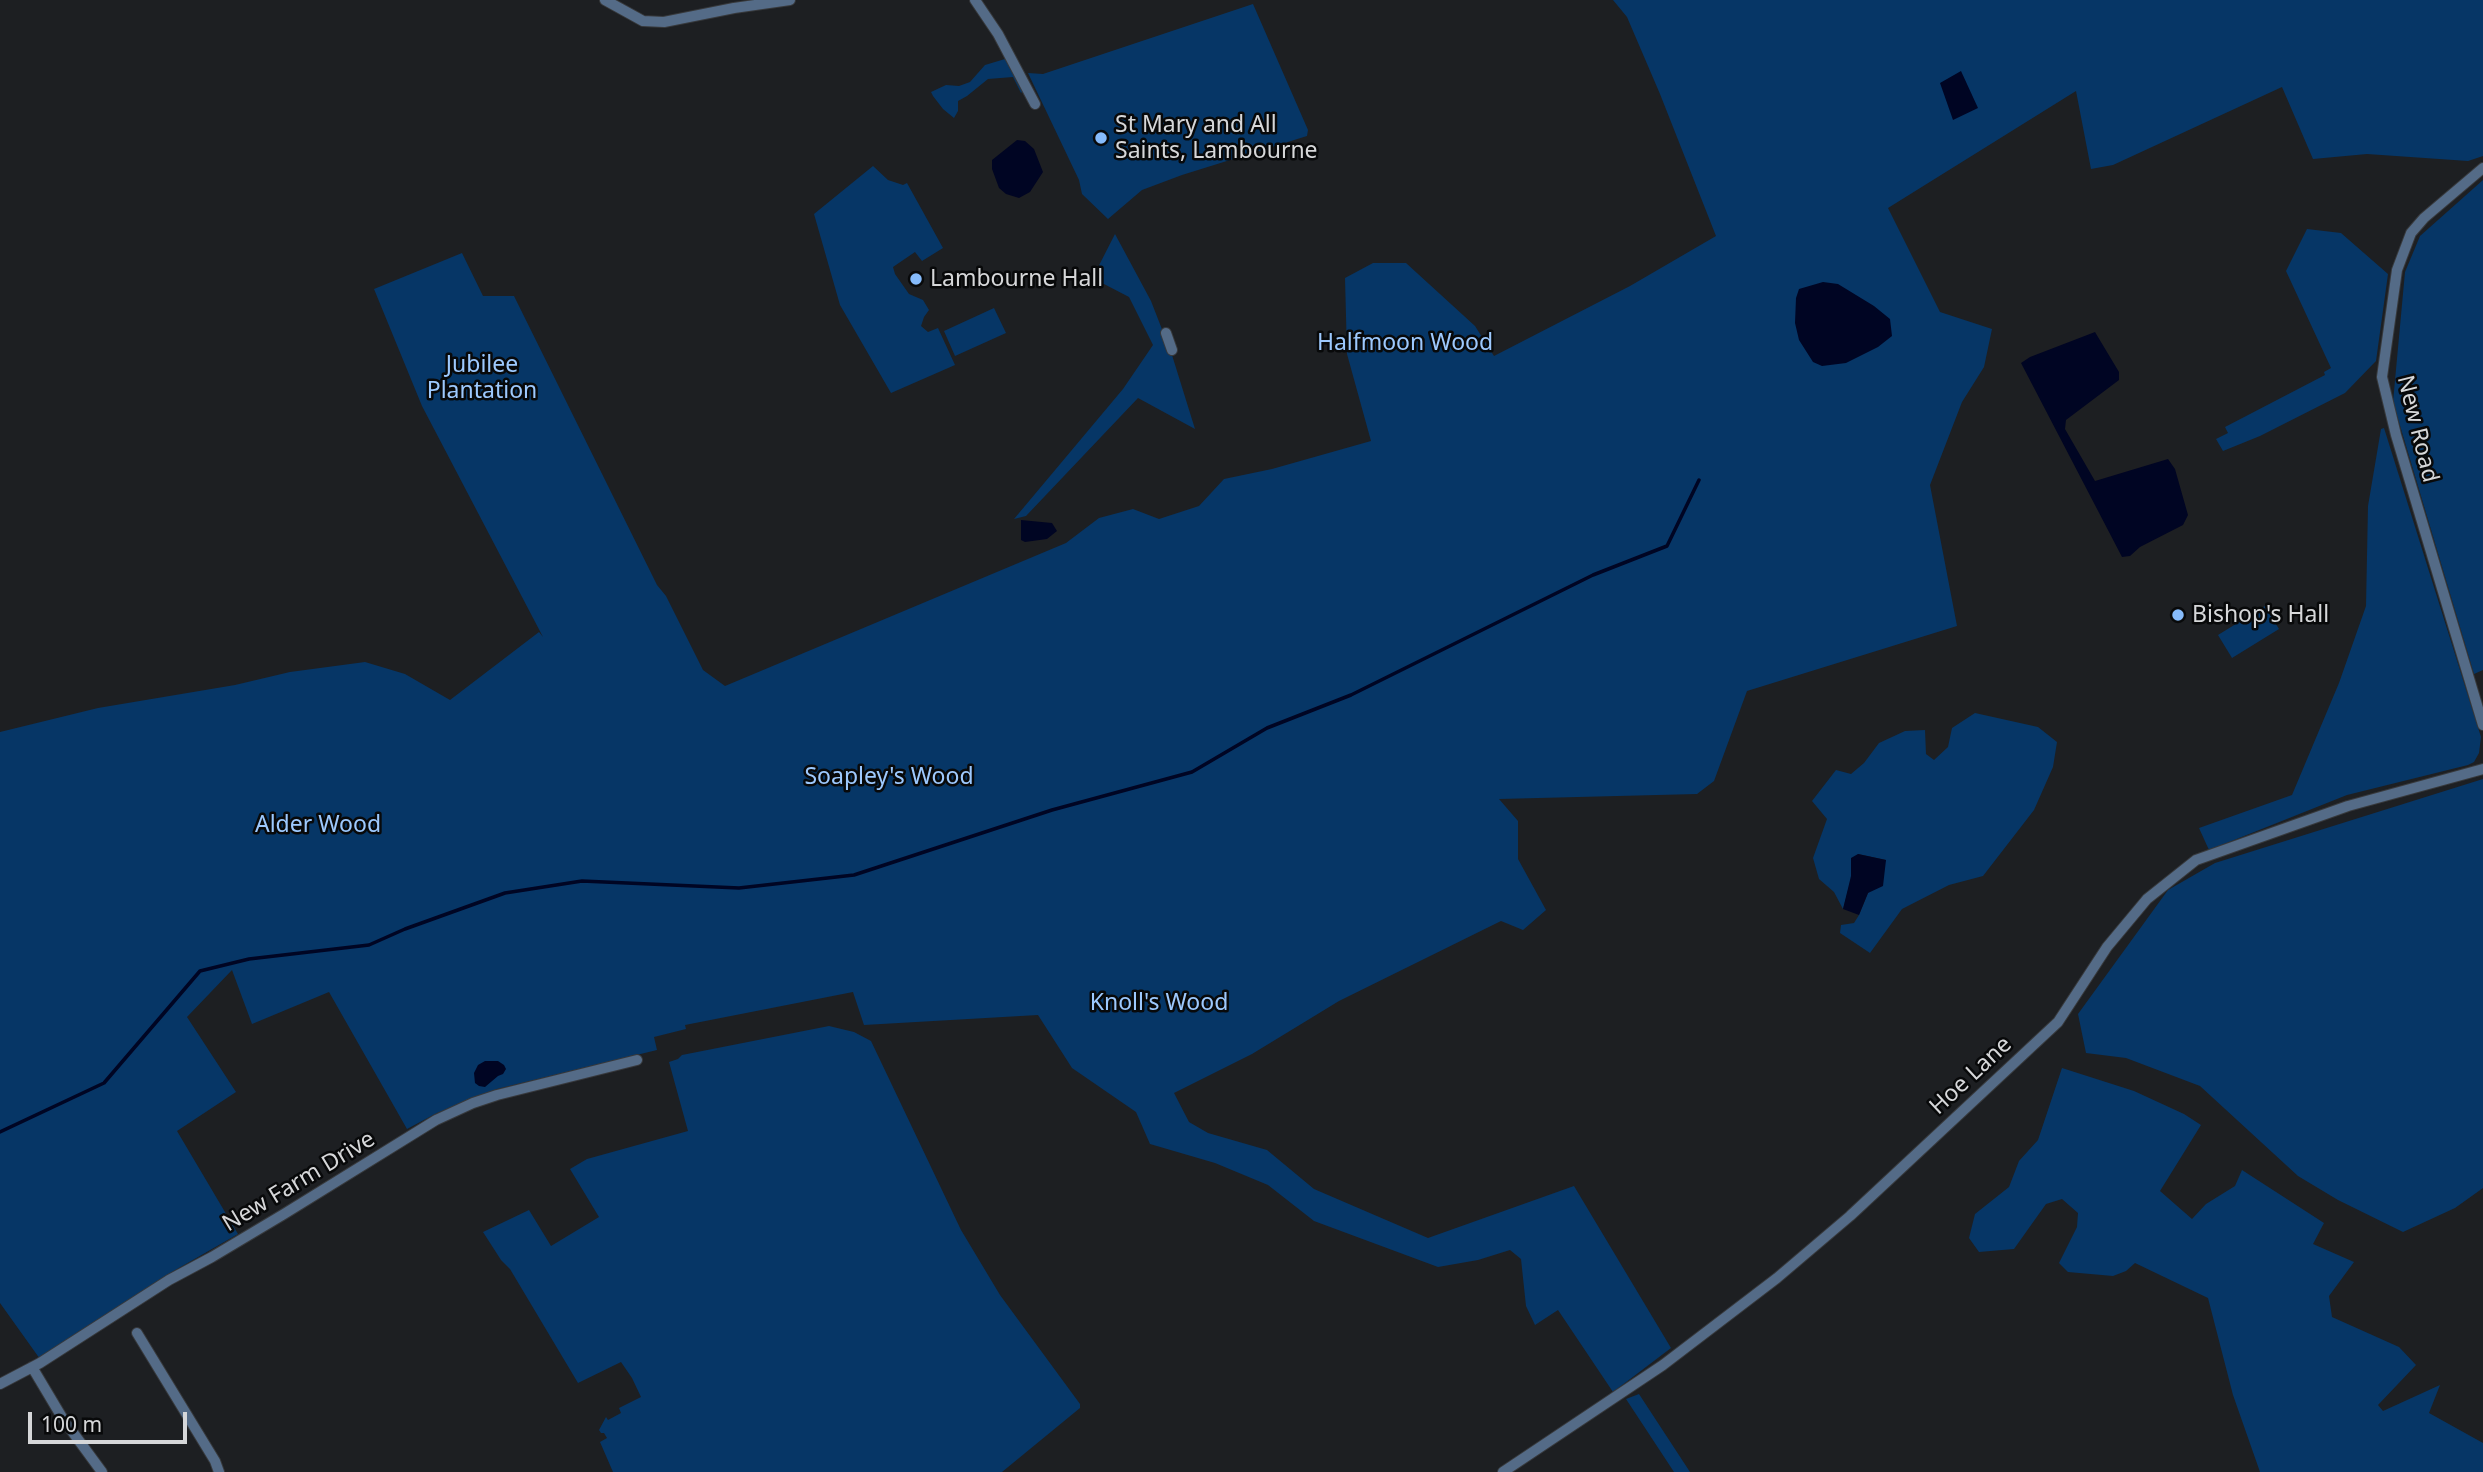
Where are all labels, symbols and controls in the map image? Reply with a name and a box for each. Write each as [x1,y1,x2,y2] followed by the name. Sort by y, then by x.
[1115,111,1318,165] place label: St Mary and All Saints, Lambourne
[1093,130,1109,146] marker: St Mary and All Saints, Lambourne
[930,265,1103,293] place label: Lambourne Hall
[908,271,924,287] marker: Lambourne Hall
[1317,329,1493,357] park label: Halfmoon Wood
[427,351,537,405] park label: Jubilee Plantation
[2390,373,2444,485] street label: New Road
[2192,601,2329,629] place label: Bishop's Hall
[2170,607,2186,623] marker: Bishop's Hall
[804,763,974,791] park label: Soapley's Wood
[255,811,381,839] park label: Alder Wood
[1090,989,1228,1017] park label: Knoll's Wood
[1924,1031,2018,1121] street label: Hoe Lane
[218,1126,380,1238] street label: New Farm Drive
[32,1398,191,1442] scale bar
[41,1410,102,1438] text: 100 m

